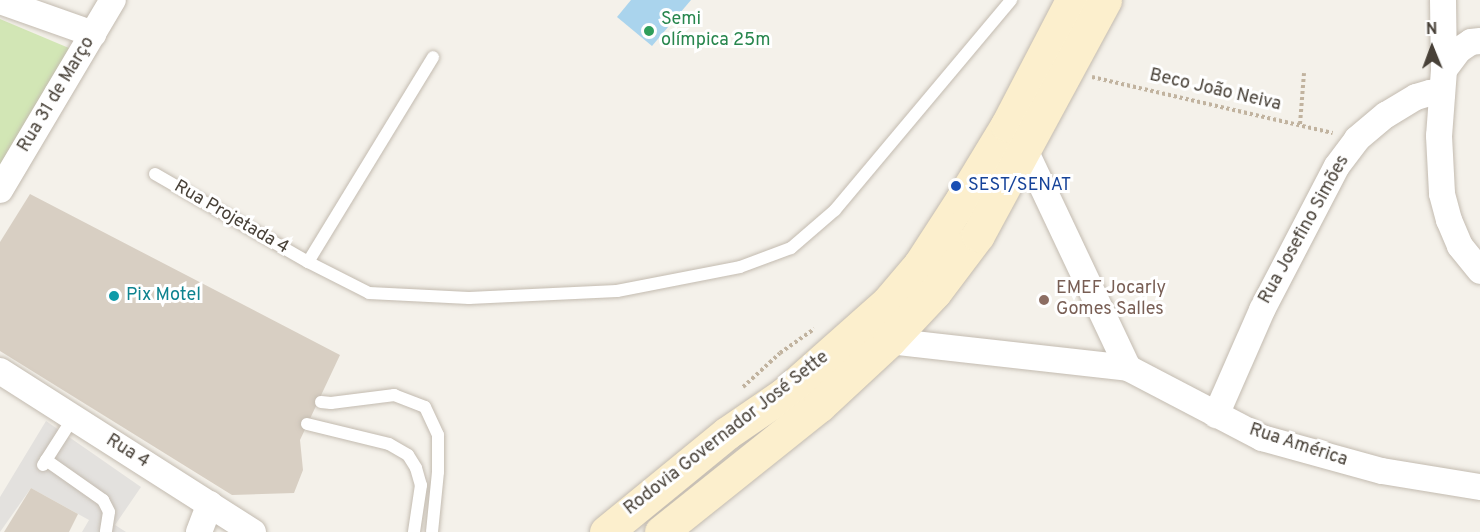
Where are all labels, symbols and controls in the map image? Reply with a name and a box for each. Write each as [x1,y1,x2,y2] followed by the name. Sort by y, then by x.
[661,10,771,52] place label: Semi olímpica 25m
[1402,18,1462,78] north arrow
[1426,20,1438,40] text: N
[642,24,656,38] marker: Semi olímpica 25m
[14,33,100,157] street label: Rua 31 de Março
[1147,65,1283,117] street label: Beco João Neiva
[1255,152,1355,308] street label: Rua Josefino Simões
[968,175,1071,197] place label: SEST/SENAT
[170,176,292,260] street label: Rua Projetada 4
[949,179,963,193] marker: SEST/SENAT
[1056,279,1166,322] place label: EMEF Jocarly Gomes Salles
[126,285,201,307] place label: Pix Motel
[107,289,121,303] marker: Pix Motel
[1037,293,1051,307] marker: EMEF Jocarly Gomes Salles
[620,347,834,521] street label: Rodovia Governador José Sette
[1246,420,1350,472] street label: Rua América
[101,430,153,474] street label: Rua 4

